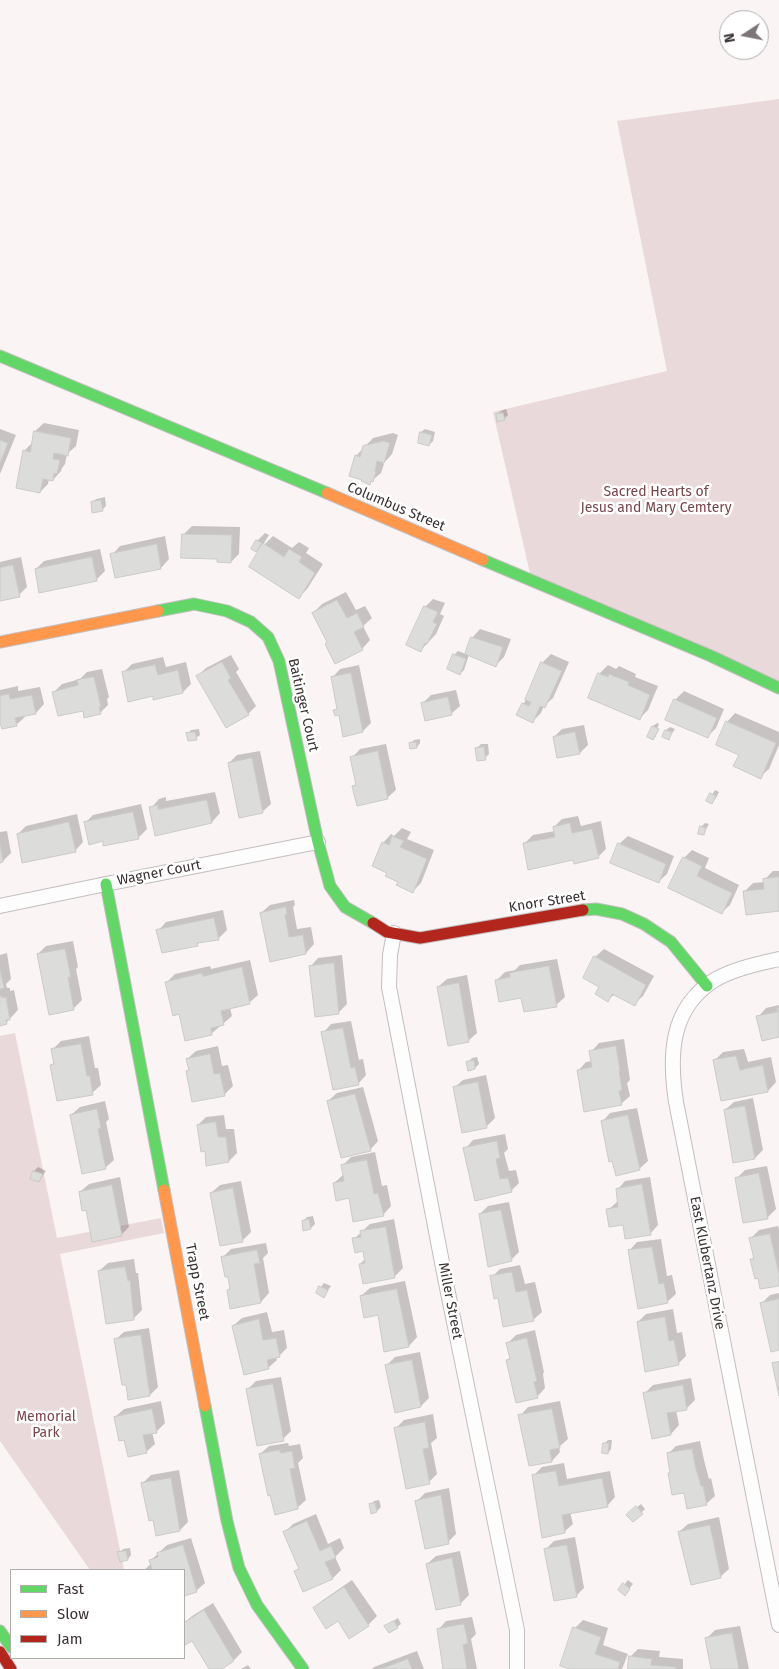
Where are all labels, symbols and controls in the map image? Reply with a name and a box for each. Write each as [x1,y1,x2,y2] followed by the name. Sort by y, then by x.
[719,10,769,60] north arrow
[721,32,739,44] text: N
[345,479,447,535] street label: Columbus Street
[580,484,732,516] park label: Sacred Hearts of Jesus and Mary Cemtery
[284,657,322,753] street label: Baitinger Court
[116,857,202,889] street label: Wagner Court
[508,888,586,916] street label: Knorr Street
[686,1195,728,1331] street label: East Klubertanz Drive
[181,1242,213,1322] street label: Trapp Street
[434,1261,466,1341] street label: Miller Street
[16,1409,76,1441] park label: Memorial Park
[10,1569,185,1659] legend
[57,1580,84,1598] text: Fast
[57,1605,89,1623] text: Slow
[57,1630,83,1648] text: Jam

